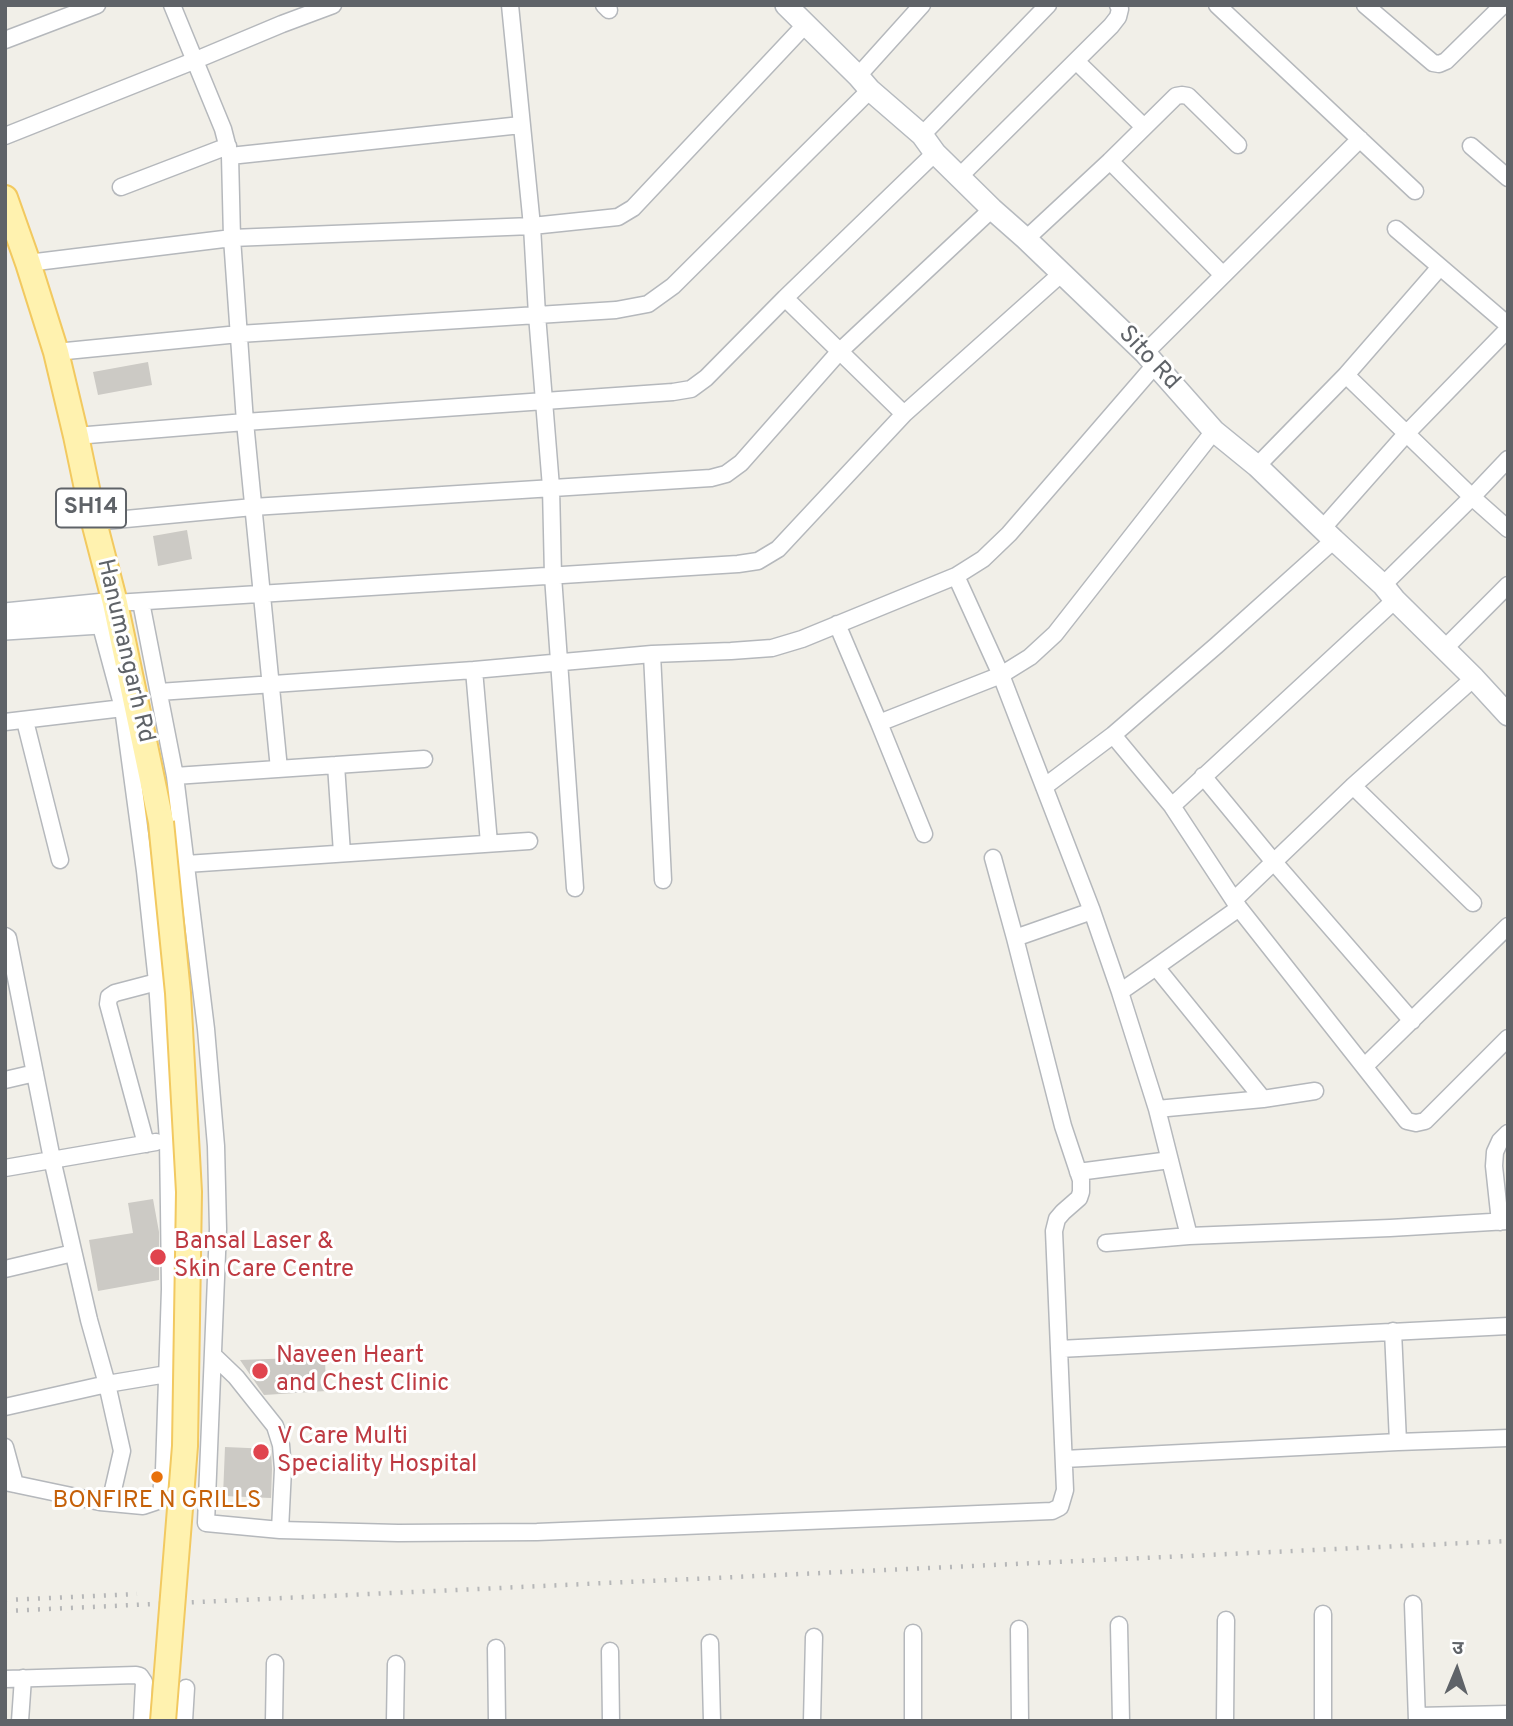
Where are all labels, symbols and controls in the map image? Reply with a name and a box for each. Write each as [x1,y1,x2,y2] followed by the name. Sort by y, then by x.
[1111,321,1185,397] street label: Sito Rd
[56,488,126,528] road number: SH14
[89,557,159,745] street label: Hanumangarh Rd
[174,1229,354,1285] place label: Bansal Laser & Skin Care Centre
[148,1247,168,1267] marker: Bansal Laser & Skin Care Centre
[276,1343,449,1399] place label: Naveen Heart and Chest Clinic
[250,1361,270,1381] marker: Naveen Heart and Chest Clinic
[277,1424,477,1480] place label: V Care Multi Speciality Hospital
[251,1442,271,1462] marker: V Care Multi Speciality Hospital
[149,1469,165,1485] marker: BONFIRE N GRILLS
[53,1488,261,1516] place label: BONFIRE N GRILLS
[1422,1635,1492,1705] north arrow
[1452,1637,1464,1661] text: उ

